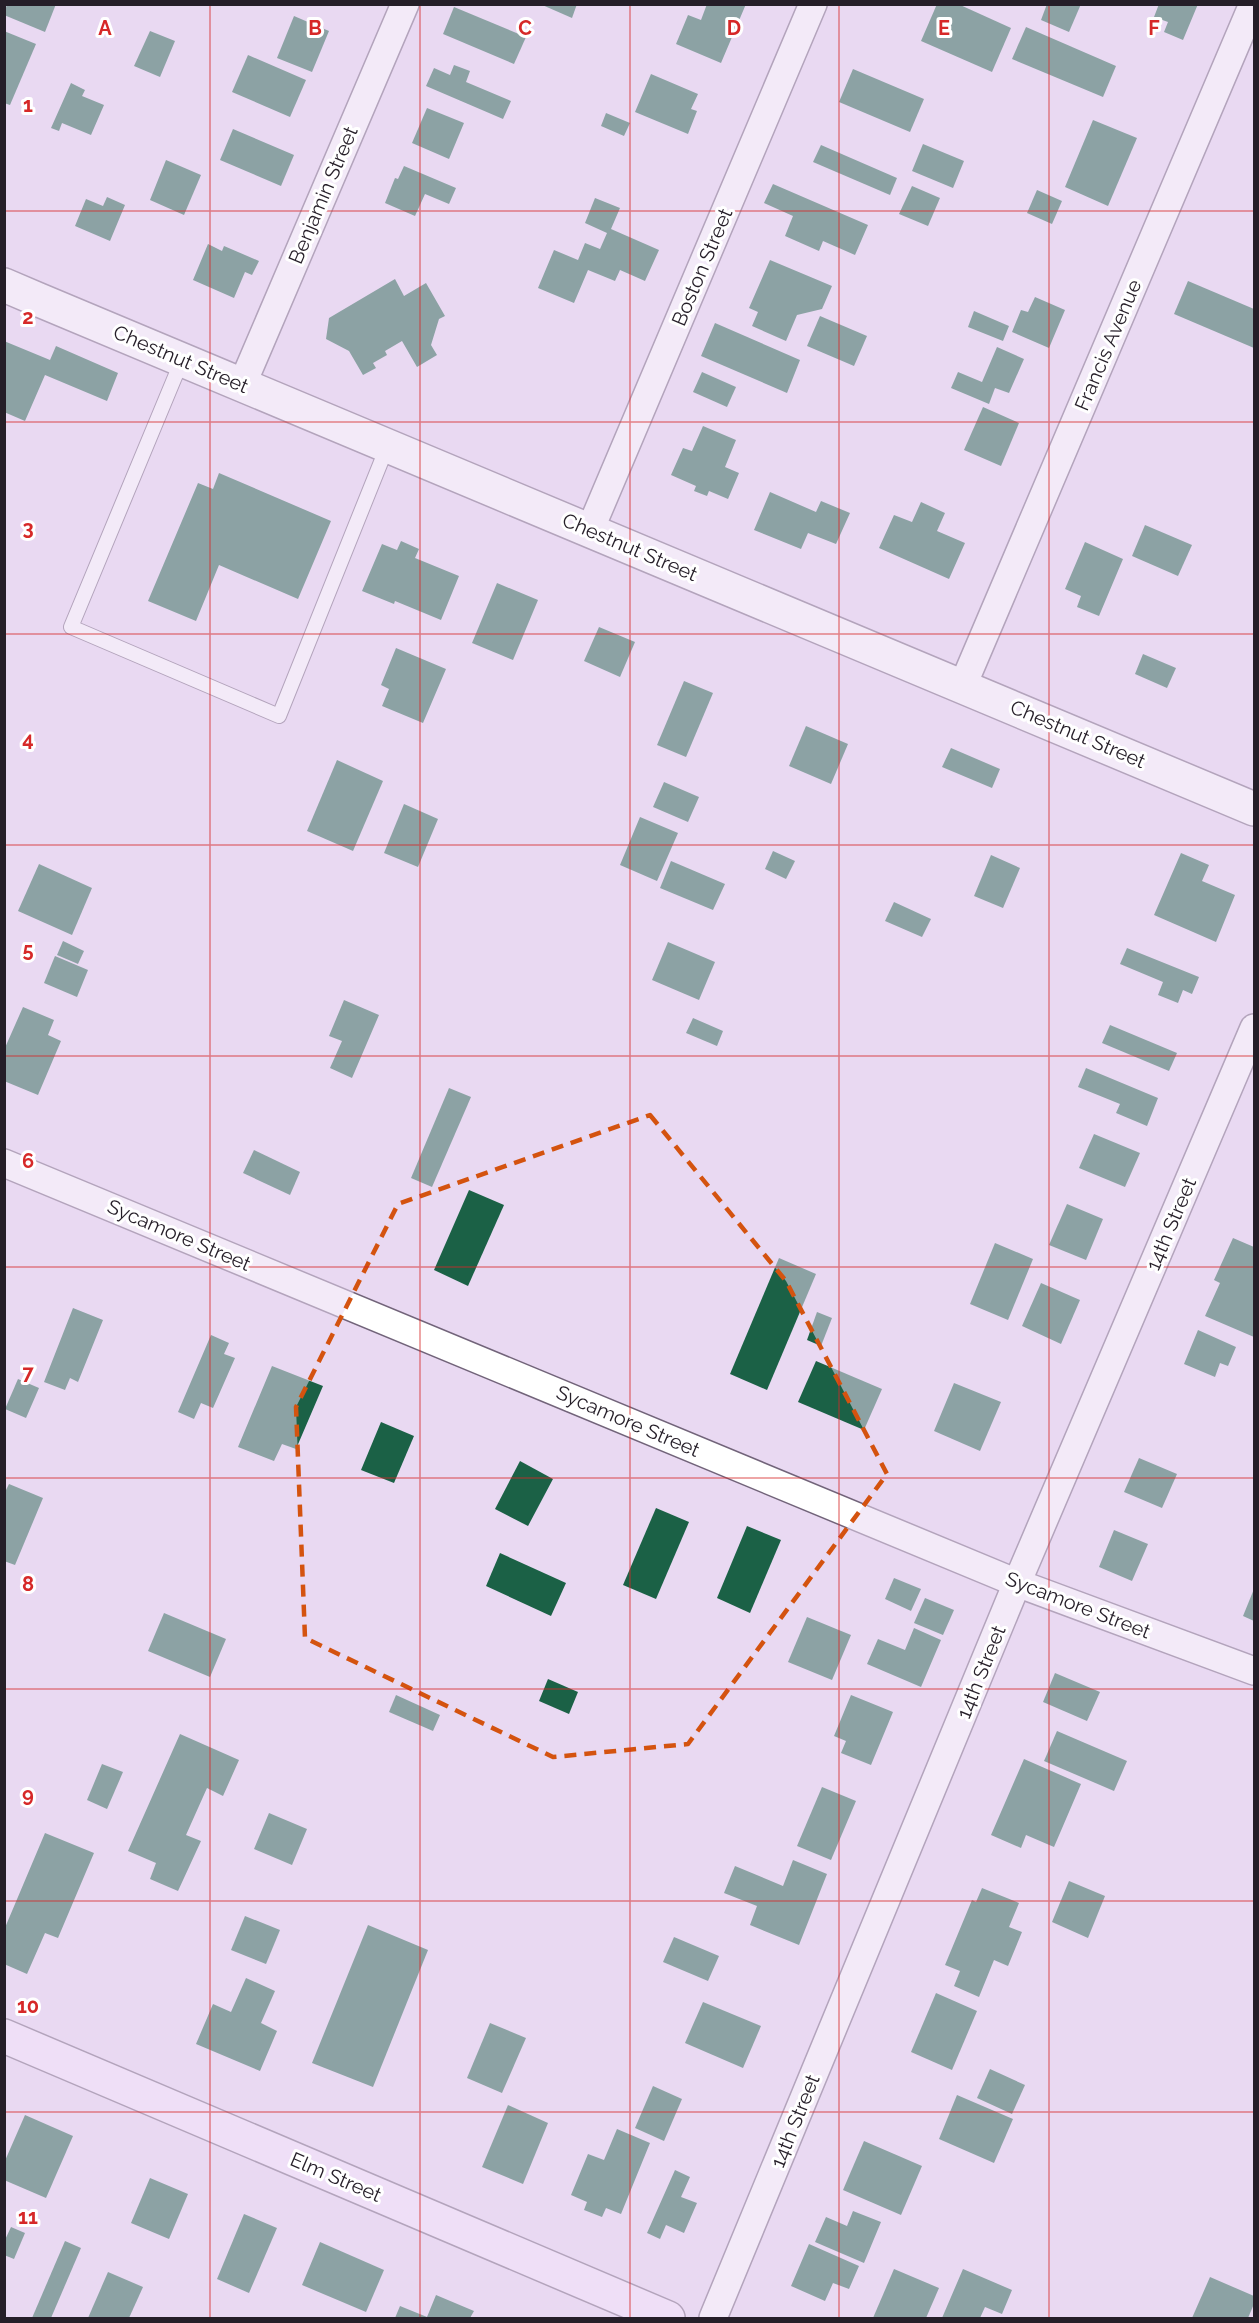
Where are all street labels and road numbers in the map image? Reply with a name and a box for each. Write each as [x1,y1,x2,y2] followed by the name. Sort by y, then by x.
[283,122,363,267] street label: Benjamin Street
[666,204,738,329] street label: Boston Street
[1070,276,1147,414] street label: Francis Avenue
[110,320,252,398] street label: Chestnut Street
[559,508,701,586] street label: Chestnut Street
[1007,695,1149,773] street label: Chestnut Street
[1141,1174,1201,1274] street label: 14th Street
[104,1194,255,1276] street label: Sycamore Street
[553,1380,704,1462] street label: Sycamore Street
[1002,1566,1154,1644] street label: Sycamore Street
[951,1622,1011,1722] street label: 14th Street
[765,2071,825,2171] street label: 14th Street
[287,2147,385,2207] street label: Elm Street

